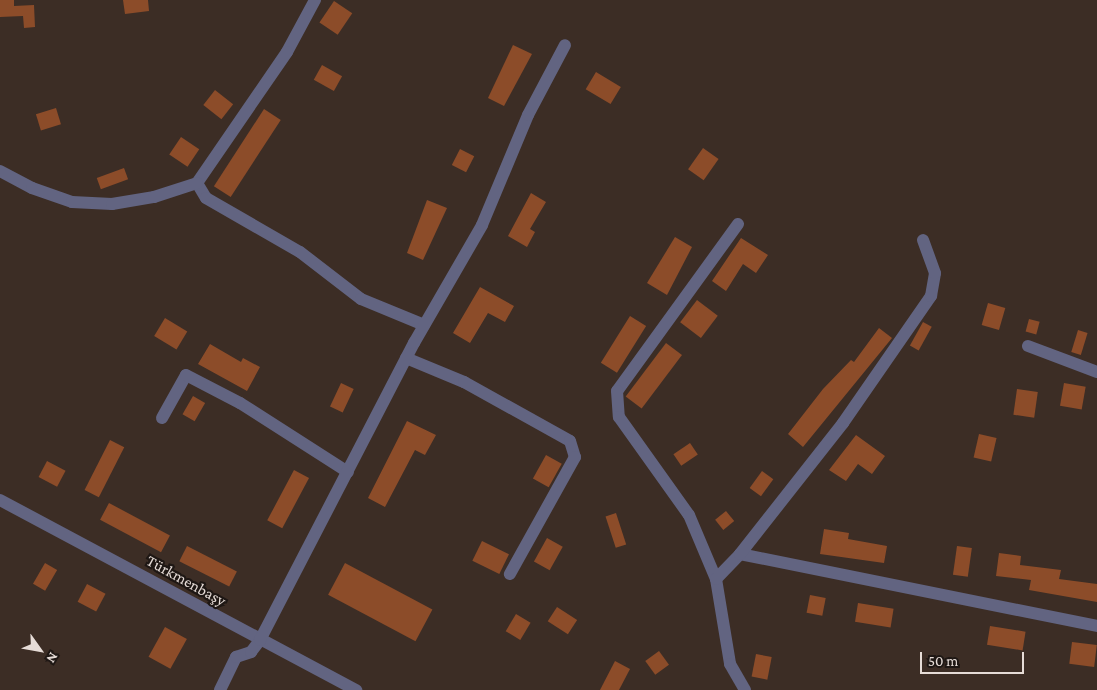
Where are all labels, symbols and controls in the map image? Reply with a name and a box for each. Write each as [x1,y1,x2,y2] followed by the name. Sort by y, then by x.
[143,551,229,611] street label: Türkmenbaşy
[15,625,65,675] north arrow
[922,642,1026,674] scale bar
[43,650,62,666] text: N
[928,653,958,669] text: 50 m

